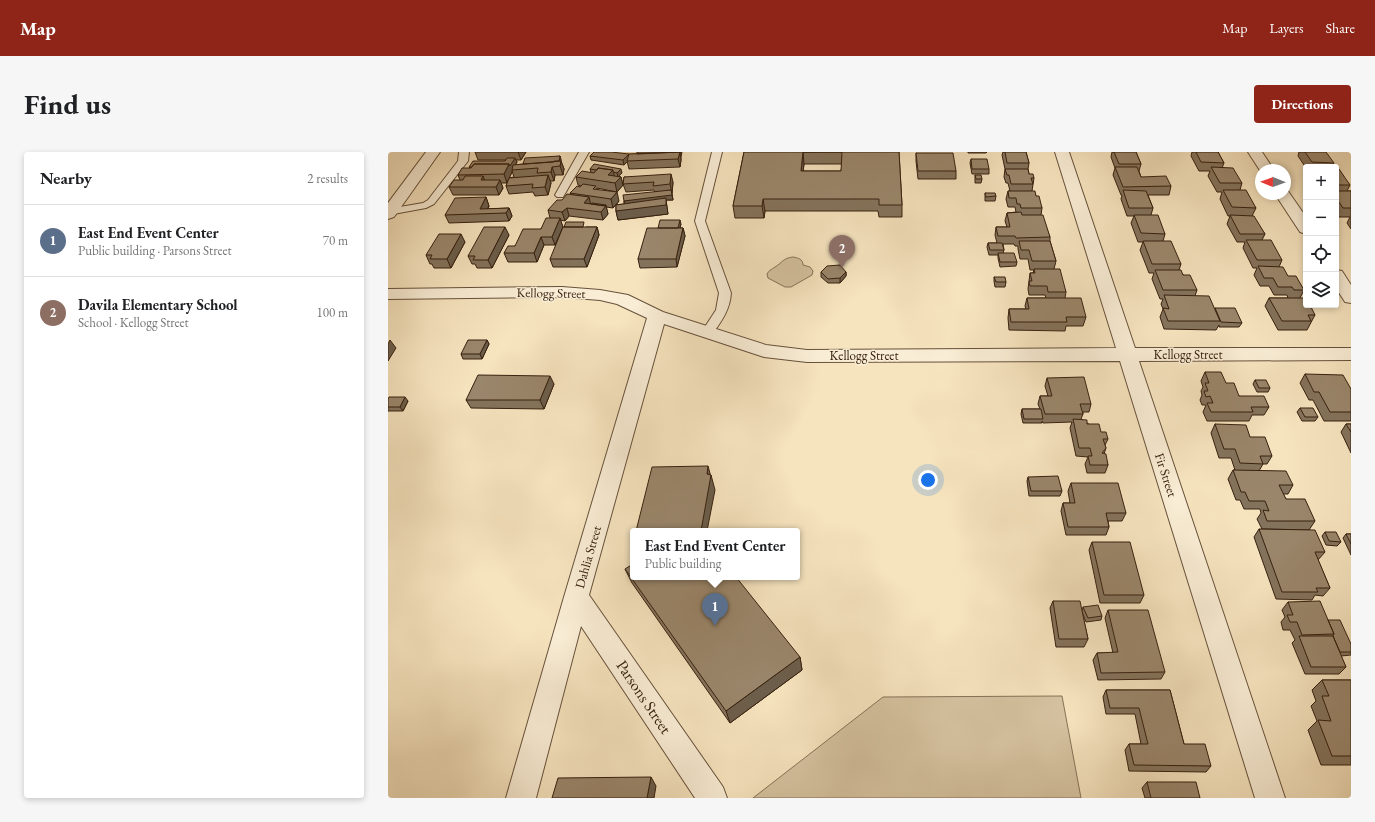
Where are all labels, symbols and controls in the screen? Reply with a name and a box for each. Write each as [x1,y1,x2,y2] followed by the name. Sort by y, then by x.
[20,16,56,41] text: Map
[1222,19,1247,37] text: Map
[1269,19,1304,37] text: Layers
[1326,19,1355,37] text: Share
[1254,85,1351,123] button: Directions
[24,86,111,122] text: Find us
[1255,164,1291,200] north arrow
[1303,164,1339,308] map controls
[1303,164,1339,200] button: +
[40,167,92,189] text: Nearby
[307,170,348,187] text: 2 results
[1303,200,1339,236] button: −
[78,223,219,242] text: East End Event Center
[50,232,56,249] text: 1
[323,232,348,249] text: 70 m
[829,235,855,268] pin: 2
[1303,236,1339,272] button: locate
[78,242,232,259] text: Public building · Parsons Street
[1303,272,1339,308] button: layers
[516,284,586,302] street label: Kellogg Street
[78,295,238,314] text: Davila Elementary School
[50,304,56,321] text: 2
[317,304,348,321] text: 100 m
[78,314,189,331] text: School · Kellogg Street
[1153,346,1223,363] street label: Kellogg Street
[829,347,899,364] street label: Kellogg Street
[1151,451,1181,499] street label: Fir Street
[918,470,938,490] your location
[571,524,605,590] street label: Dahlia Street
[630,528,800,580] popup
[645,536,785,555] text: East End Event Center
[645,555,721,572] text: Public building
[702,593,728,626] pin: 1
[612,656,676,738] street label: Parsons Street

